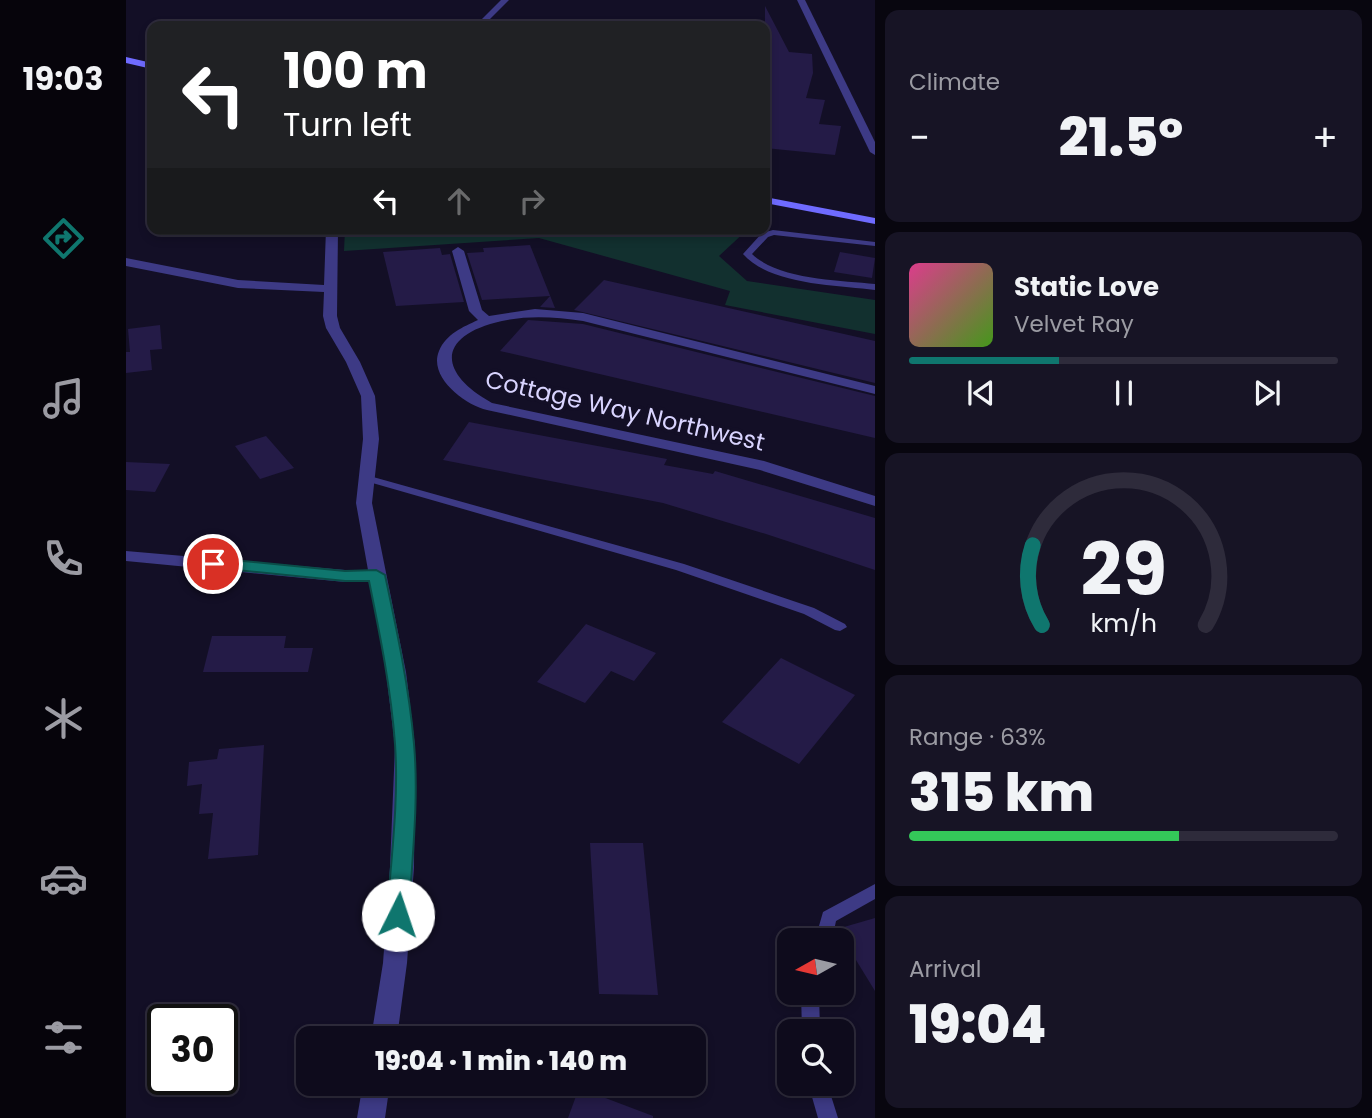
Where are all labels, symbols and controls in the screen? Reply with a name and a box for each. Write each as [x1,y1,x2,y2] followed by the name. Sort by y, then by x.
[283,37,428,105] text: 100 m
[168,49,259,140] icon: left
[22,56,104,101] text: 19:03
[909,66,1000,98] text: Climate
[1059,101,1183,174] text: 21.5°
[283,102,412,147] text: Turn left
[909,111,930,164] text: −
[1312,111,1338,164] text: +
[367,182,405,220] icon: left
[440,182,478,220] icon: ahead
[513,182,551,220] icon: right
[39,214,88,263] icon: directions
[1014,269,1159,305] text: Static Love
[1014,308,1134,340] text: Velvet Ray
[482,362,768,459] street label: Cottage Way Northwest
[39,374,88,423] icon: music
[962,374,1000,412] icon: previous
[1105,374,1143,412] icon: pause
[1248,374,1286,412] icon: next
[1080,519,1167,620] text: 29
[39,534,88,583] icon: phone
[183,534,243,594] pin
[194,545,232,583] icon: arrive
[1090,606,1157,641] text: km/h
[39,694,88,743] icon: climate
[909,721,1046,753] text: Range · 63%
[909,756,1094,829] text: 315 km
[39,854,88,903] icon: car
[361,878,435,952] position arrow
[777,928,854,1004] north arrow
[777,928,854,1096] map controls
[909,953,981,985] text: Arrival
[909,988,1046,1061] text: 19:04
[147,1004,238,1095] speed limit sign: 30
[39,1013,88,1062] icon: filters
[777,1019,854,1096] button: search
[375,1043,627,1079] text: 19:04 · 1 min · 140 m

